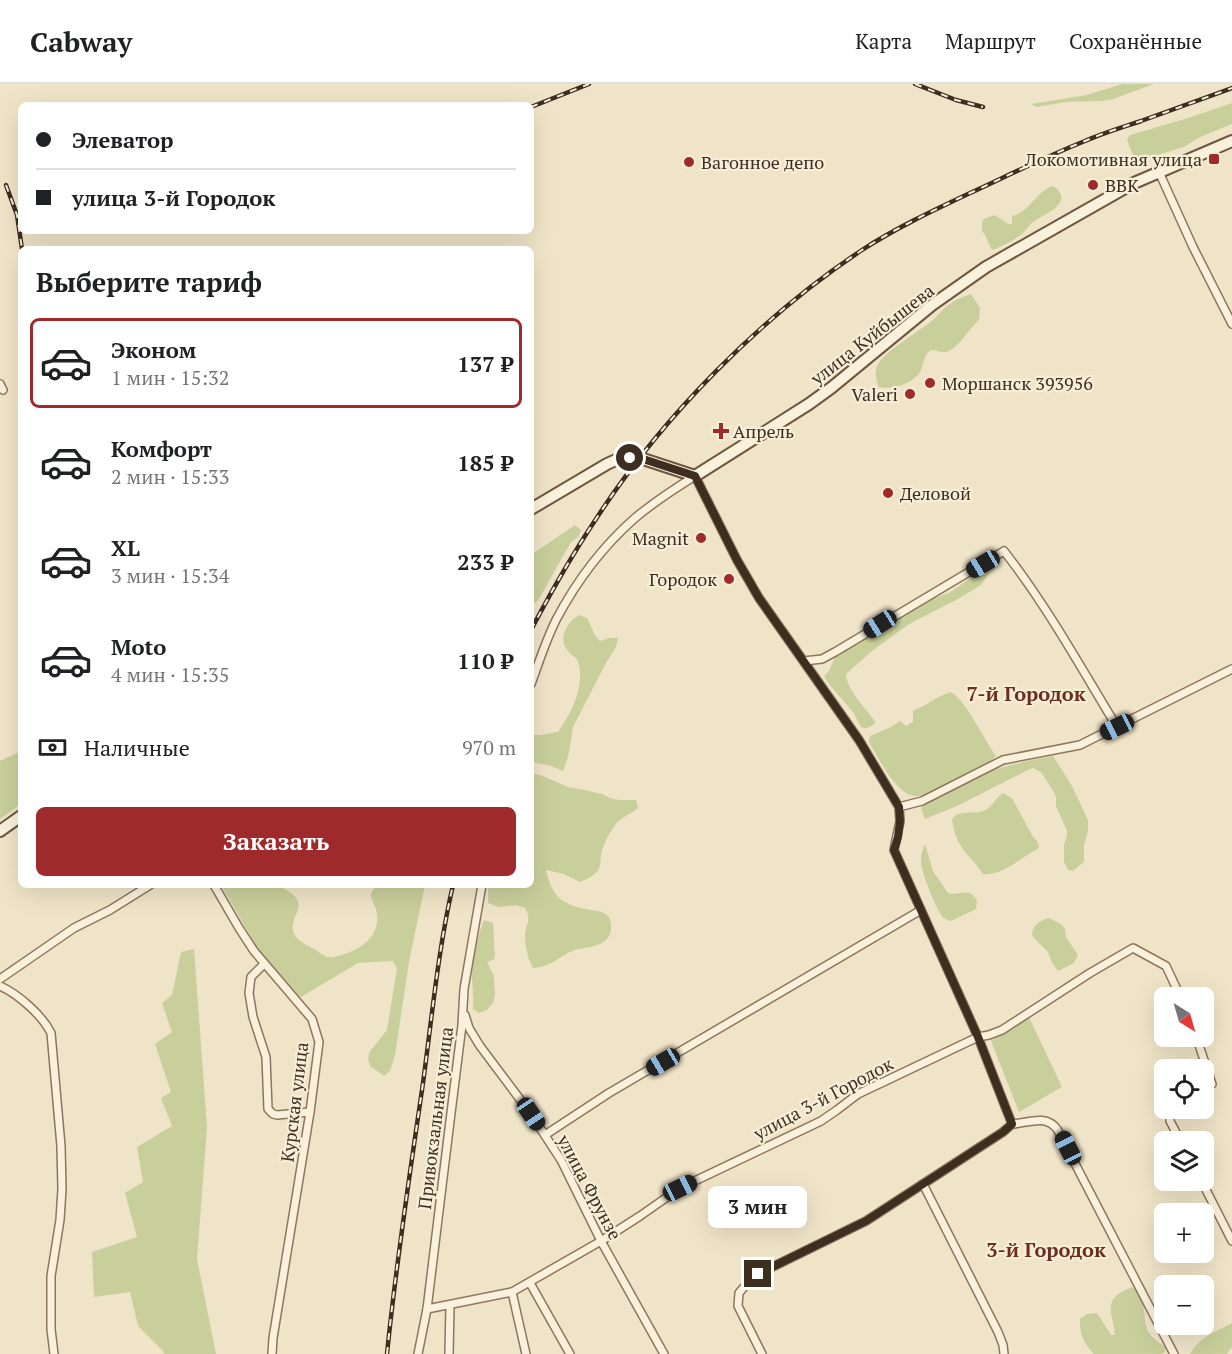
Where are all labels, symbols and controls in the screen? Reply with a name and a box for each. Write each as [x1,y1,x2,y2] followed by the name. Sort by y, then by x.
[30,23,132,60] text: Cabway
[855,27,912,55] text: Карта
[945,27,1036,55] text: Маршрут
[1069,27,1202,55] text: Сохранённые
[72,125,173,154] text: Элеватор
[1024,147,1202,171] place label: Локомотивная улица
[701,150,824,174] place label: Вагонное депо
[1207,152,1221,166] marker: Локомотивная улица
[682,155,696,169] marker: Вагонное депо
[1105,173,1139,197] place label: ВВК
[1086,178,1100,192] marker: ВВК
[72,183,275,212] text: улица 3-й Городок
[36,264,262,300] text: Выберите тариф
[805,278,939,390] street label: улица Куйбышева
[111,335,196,364] text: Эконом
[39,336,93,390] icon: car
[457,349,513,378] text: 137 ₽
[111,364,229,391] text: 1 мин · 15:32
[942,371,1093,395] place label: Моршанск 393956
[923,376,937,390] marker: Моршанск 393956
[851,382,898,406] place label: Valeri
[903,387,917,401] marker: Valeri
[733,419,794,443] place label: Апрель
[714,424,728,438] marker: Апрель
[111,434,212,463] text: Комфорт
[39,435,93,489] icon: car
[616,444,643,471] route start
[457,448,513,477] text: 185 ₽
[111,463,229,490] text: 2 мин · 15:33
[900,481,971,505] place label: Деловой
[881,486,895,500] marker: Деловой
[632,526,689,550] place label: Magnit
[694,531,708,545] marker: Magnit
[111,533,140,562] text: XL
[39,534,93,588] icon: car
[457,547,513,576] text: 233 ₽
[963,547,1003,581] car
[111,562,229,589] text: 3 мин · 15:34
[649,567,717,591] place label: Городок
[722,572,736,586] marker: Городок
[860,607,900,641] car
[111,632,166,661] text: Moto
[39,633,93,687] icon: car
[457,646,513,675] text: 110 ₽
[111,661,229,688] text: 4 мин · 15:35
[966,680,1086,707] district label: 7-й Городок
[1097,711,1137,743] car
[36,731,69,764] icon: cash
[84,733,190,762] text: Наличные
[462,734,516,761] text: 970 m
[36,807,516,876] button: Заказать
[1154,987,1214,1047] north arrow
[1154,987,1214,1335] map controls
[412,1025,458,1211] street label: Привокзальная улица
[275,1041,313,1163] street label: Курская улица
[643,1045,683,1079] car
[748,1051,897,1145] street label: улица 3-й Городок
[1154,1059,1214,1119] button: locate
[513,1094,549,1134] car
[1052,1128,1084,1168] car
[552,1129,628,1244] street label: улица Фрунзе
[1154,1131,1214,1191] button: layers
[660,1172,700,1204] car
[708,1187,807,1229] callout: 3 мин
[728,1193,787,1220] text: 3 мин
[1154,1203,1214,1263] button: +
[986,1236,1106,1263] district label: 3-й Городок
[744,1260,771,1287] route end
[1154,1275,1214,1335] button: −

